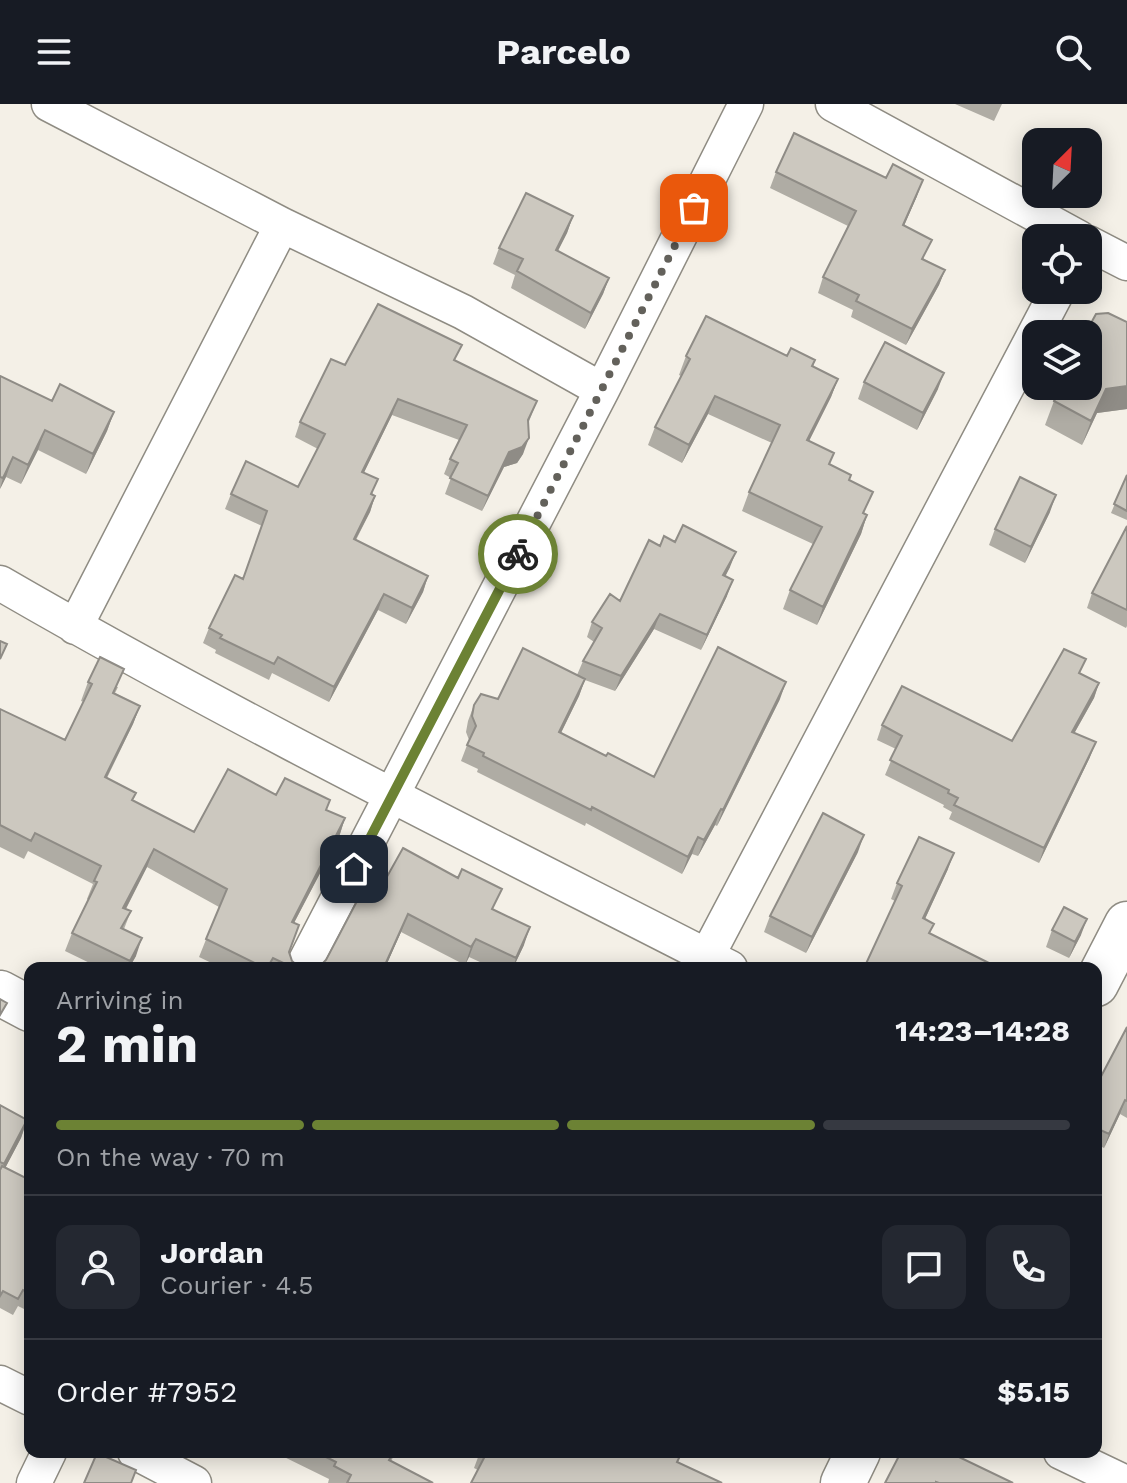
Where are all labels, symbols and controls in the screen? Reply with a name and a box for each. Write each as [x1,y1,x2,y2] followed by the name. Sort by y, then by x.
[32,30,76,74] icon: menu
[1051,30,1095,74] icon: search
[496,31,631,73] text: Parcelo
[1022,128,1102,208] north arrow
[1022,128,1102,400] map controls
[660,174,728,242] pin
[672,186,716,230] icon: bag
[1022,224,1102,304] button: locate
[1022,320,1102,400] button: layers
[478,514,558,594] courier
[496,532,540,576] icon: bike
[320,835,388,903] pin
[332,847,376,891] icon: home
[56,985,184,1015] text: Arriving in
[895,1013,1070,1048] text: 14:23–14:28
[56,1014,198,1075] text: 2 min
[56,1142,285,1172] text: On the way · 70 m
[56,1225,140,1309] button: person
[882,1225,966,1309] button: chat
[986,1225,1070,1309] button: phone
[160,1235,264,1270] text: Jordan
[160,1270,313,1300] text: Courier · 4.5
[56,1374,237,1409] text: Order #7952
[997,1374,1070,1409] text: $5.15

